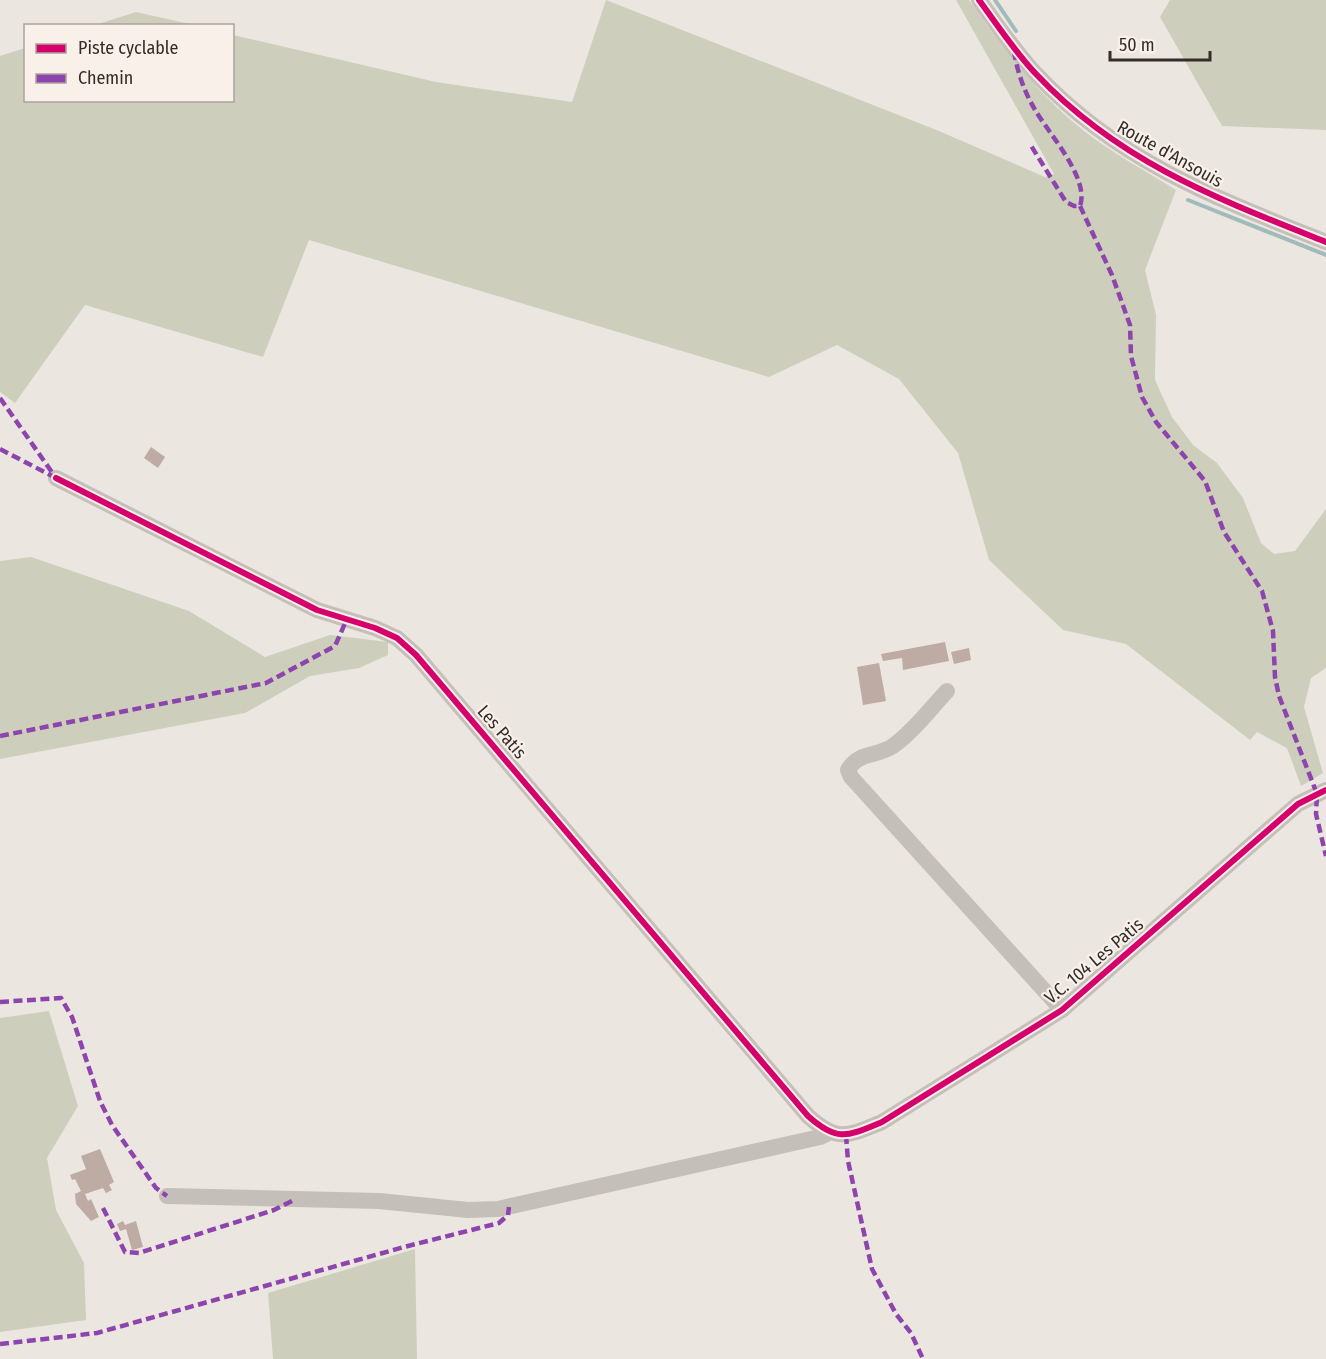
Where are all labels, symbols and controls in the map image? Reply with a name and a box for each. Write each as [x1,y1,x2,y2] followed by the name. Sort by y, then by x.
[24,24,234,102] legend
[1110,24,1210,62] scale bar
[1119,34,1155,56] text: 50 m
[78,37,178,59] text: Piste cyclable
[78,67,133,89] text: Chemin
[1113,116,1227,192] street label: Route d'Ansouis
[473,701,531,764] street label: Les Patis
[1040,913,1148,1009] street label: V.C. 104 Les Patis

